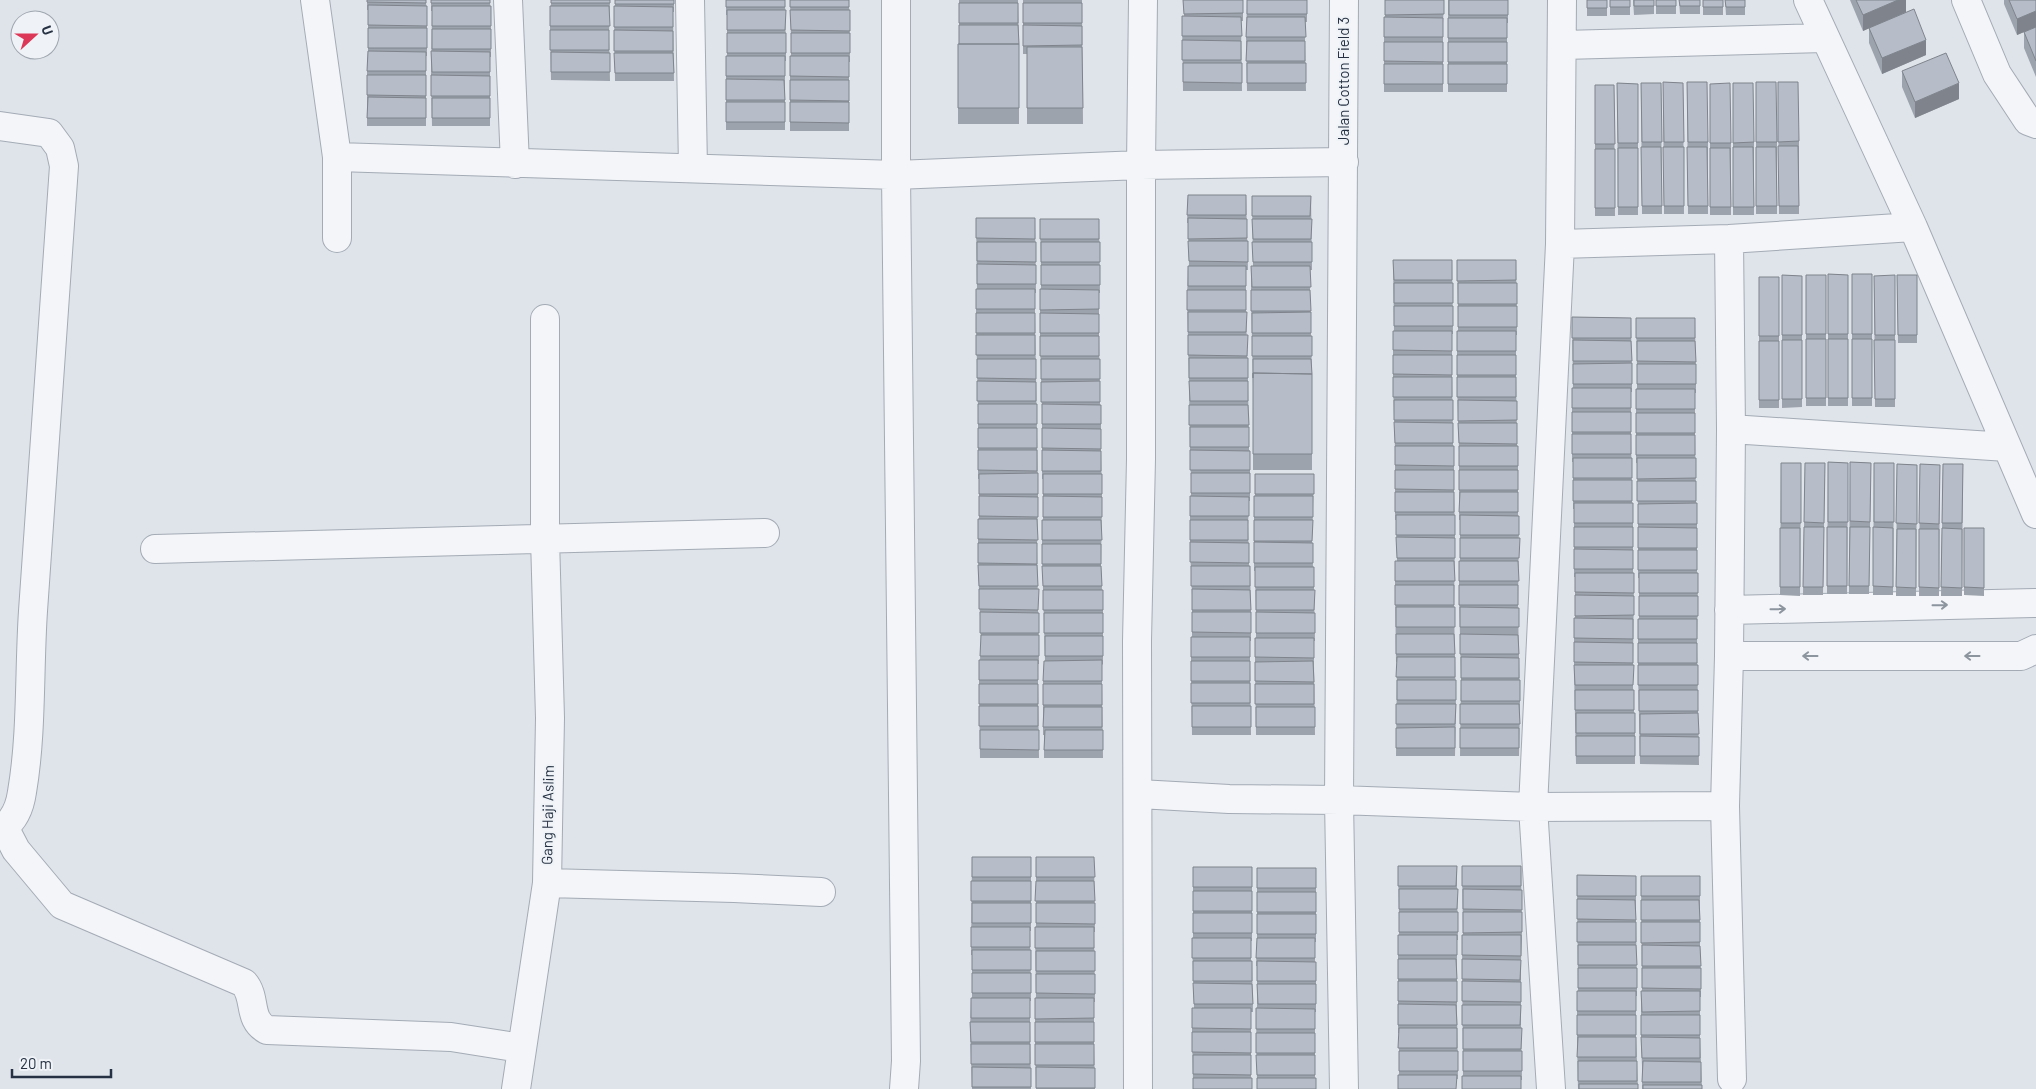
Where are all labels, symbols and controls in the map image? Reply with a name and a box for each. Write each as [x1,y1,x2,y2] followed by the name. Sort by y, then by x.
[10,10,60,60] north arrow
[1334,17,1352,145] street label: Jalan Cotton Field 3
[38,23,57,37] text: U
[1932,600,1948,610] one-way arrow
[1769,604,1785,614] one-way arrow
[1802,651,1818,661] one-way arrow
[1964,651,1980,661] one-way arrow
[537,765,557,865] street label: Gang Haji Aslim
[12,1046,111,1078] scale bar
[20,1054,52,1072] text: 20 m

